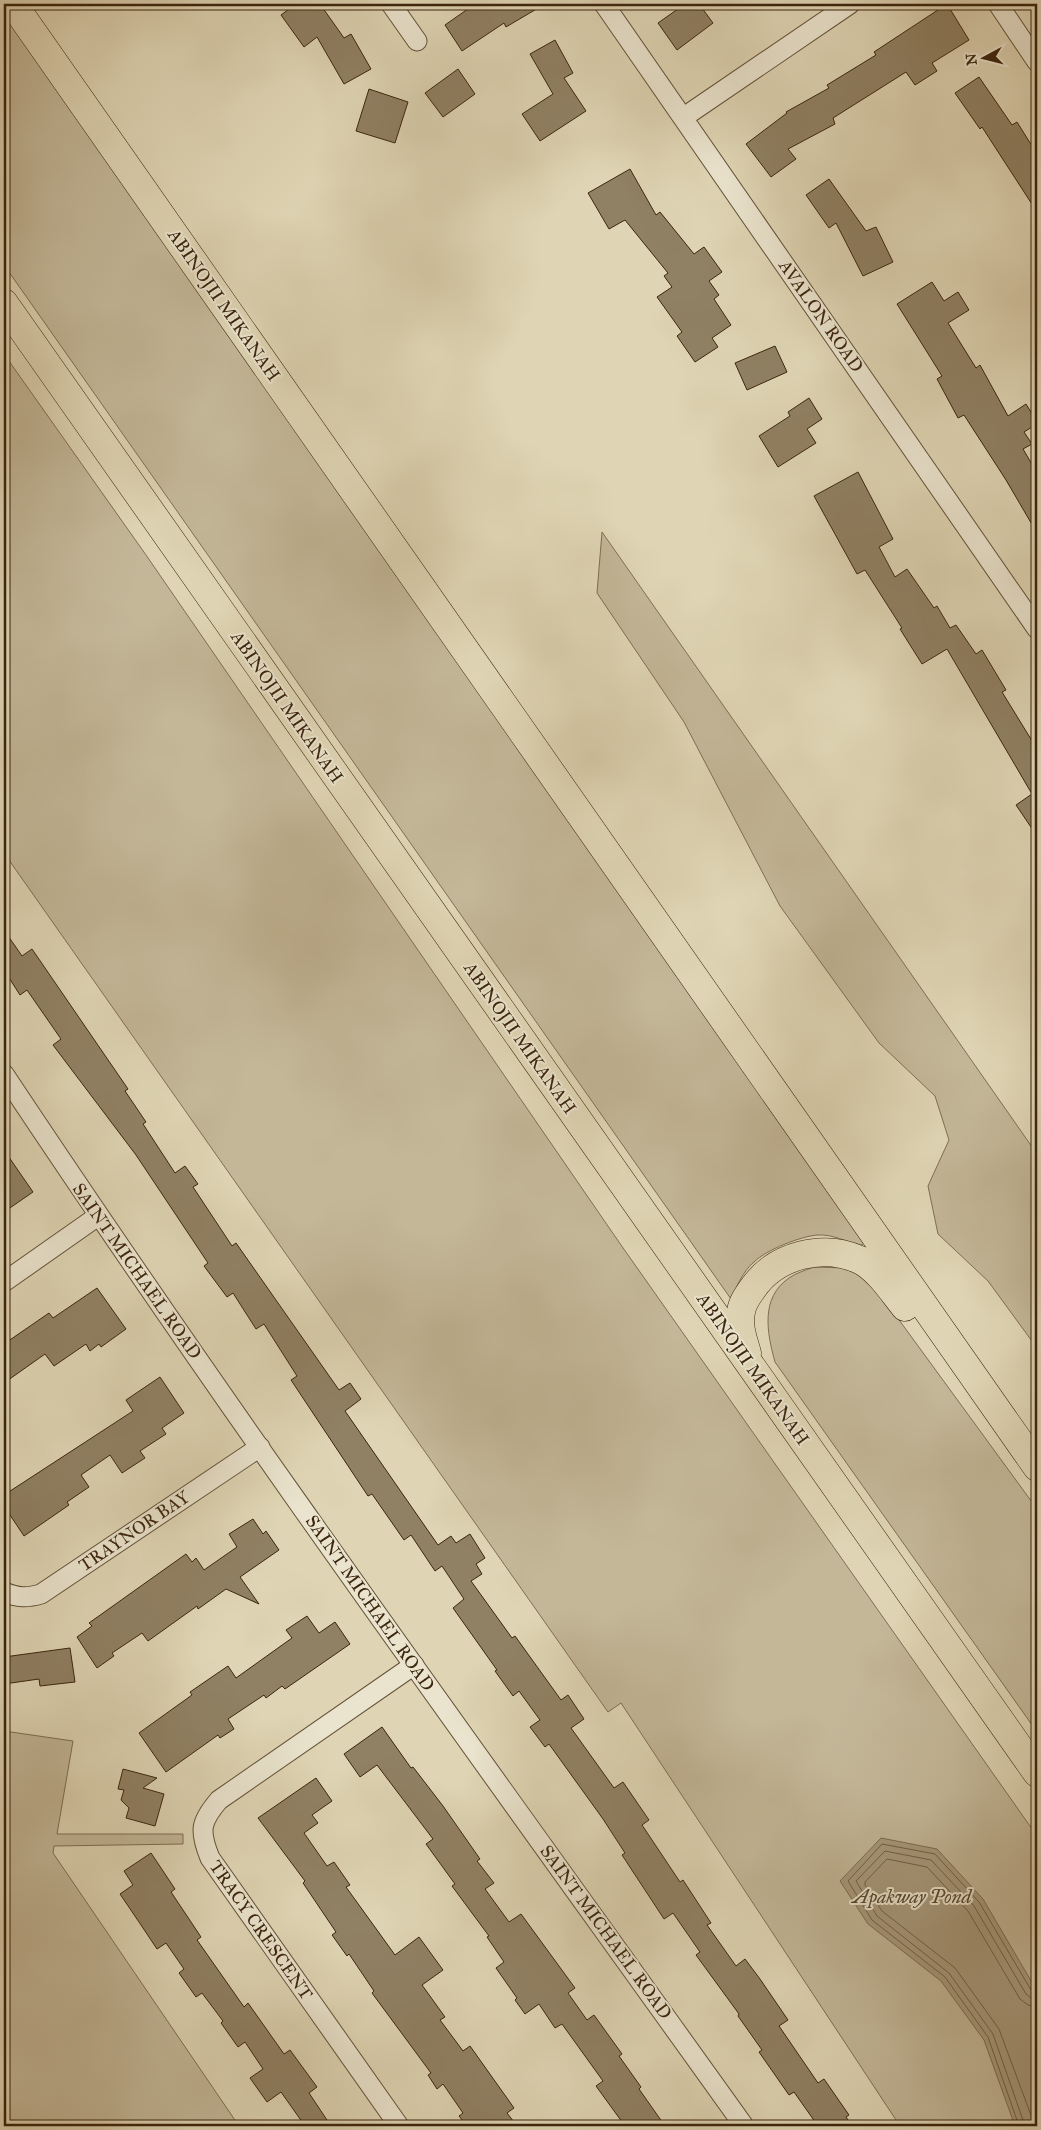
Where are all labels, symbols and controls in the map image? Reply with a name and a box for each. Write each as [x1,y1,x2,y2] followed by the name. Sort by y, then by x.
[958,32,1008,82] north arrow
[962,52,981,66] text: N
[162,224,285,386] street label: ABINOJII MIKANAH
[773,255,868,377] street label: AVALON ROAD
[225,626,348,788] street label: ABINOJII MIKANAH
[458,957,581,1119] street label: ABINOJII MIKANAH
[68,1179,206,1363] street label: SAINT MICHAEL ROAD
[691,1288,814,1450] street label: ABINOJII MIKANAH
[75,1486,194,1576] street label: TRAYNOR BAY
[301,1511,439,1695] street label: SAINT MICHAEL ROAD
[535,1841,677,2023] street label: SAINT MICHAEL ROAD
[205,1856,317,2004] street label: TRACY CRESCENT
[851,1885,972,1909] water label: Apakway Pond

